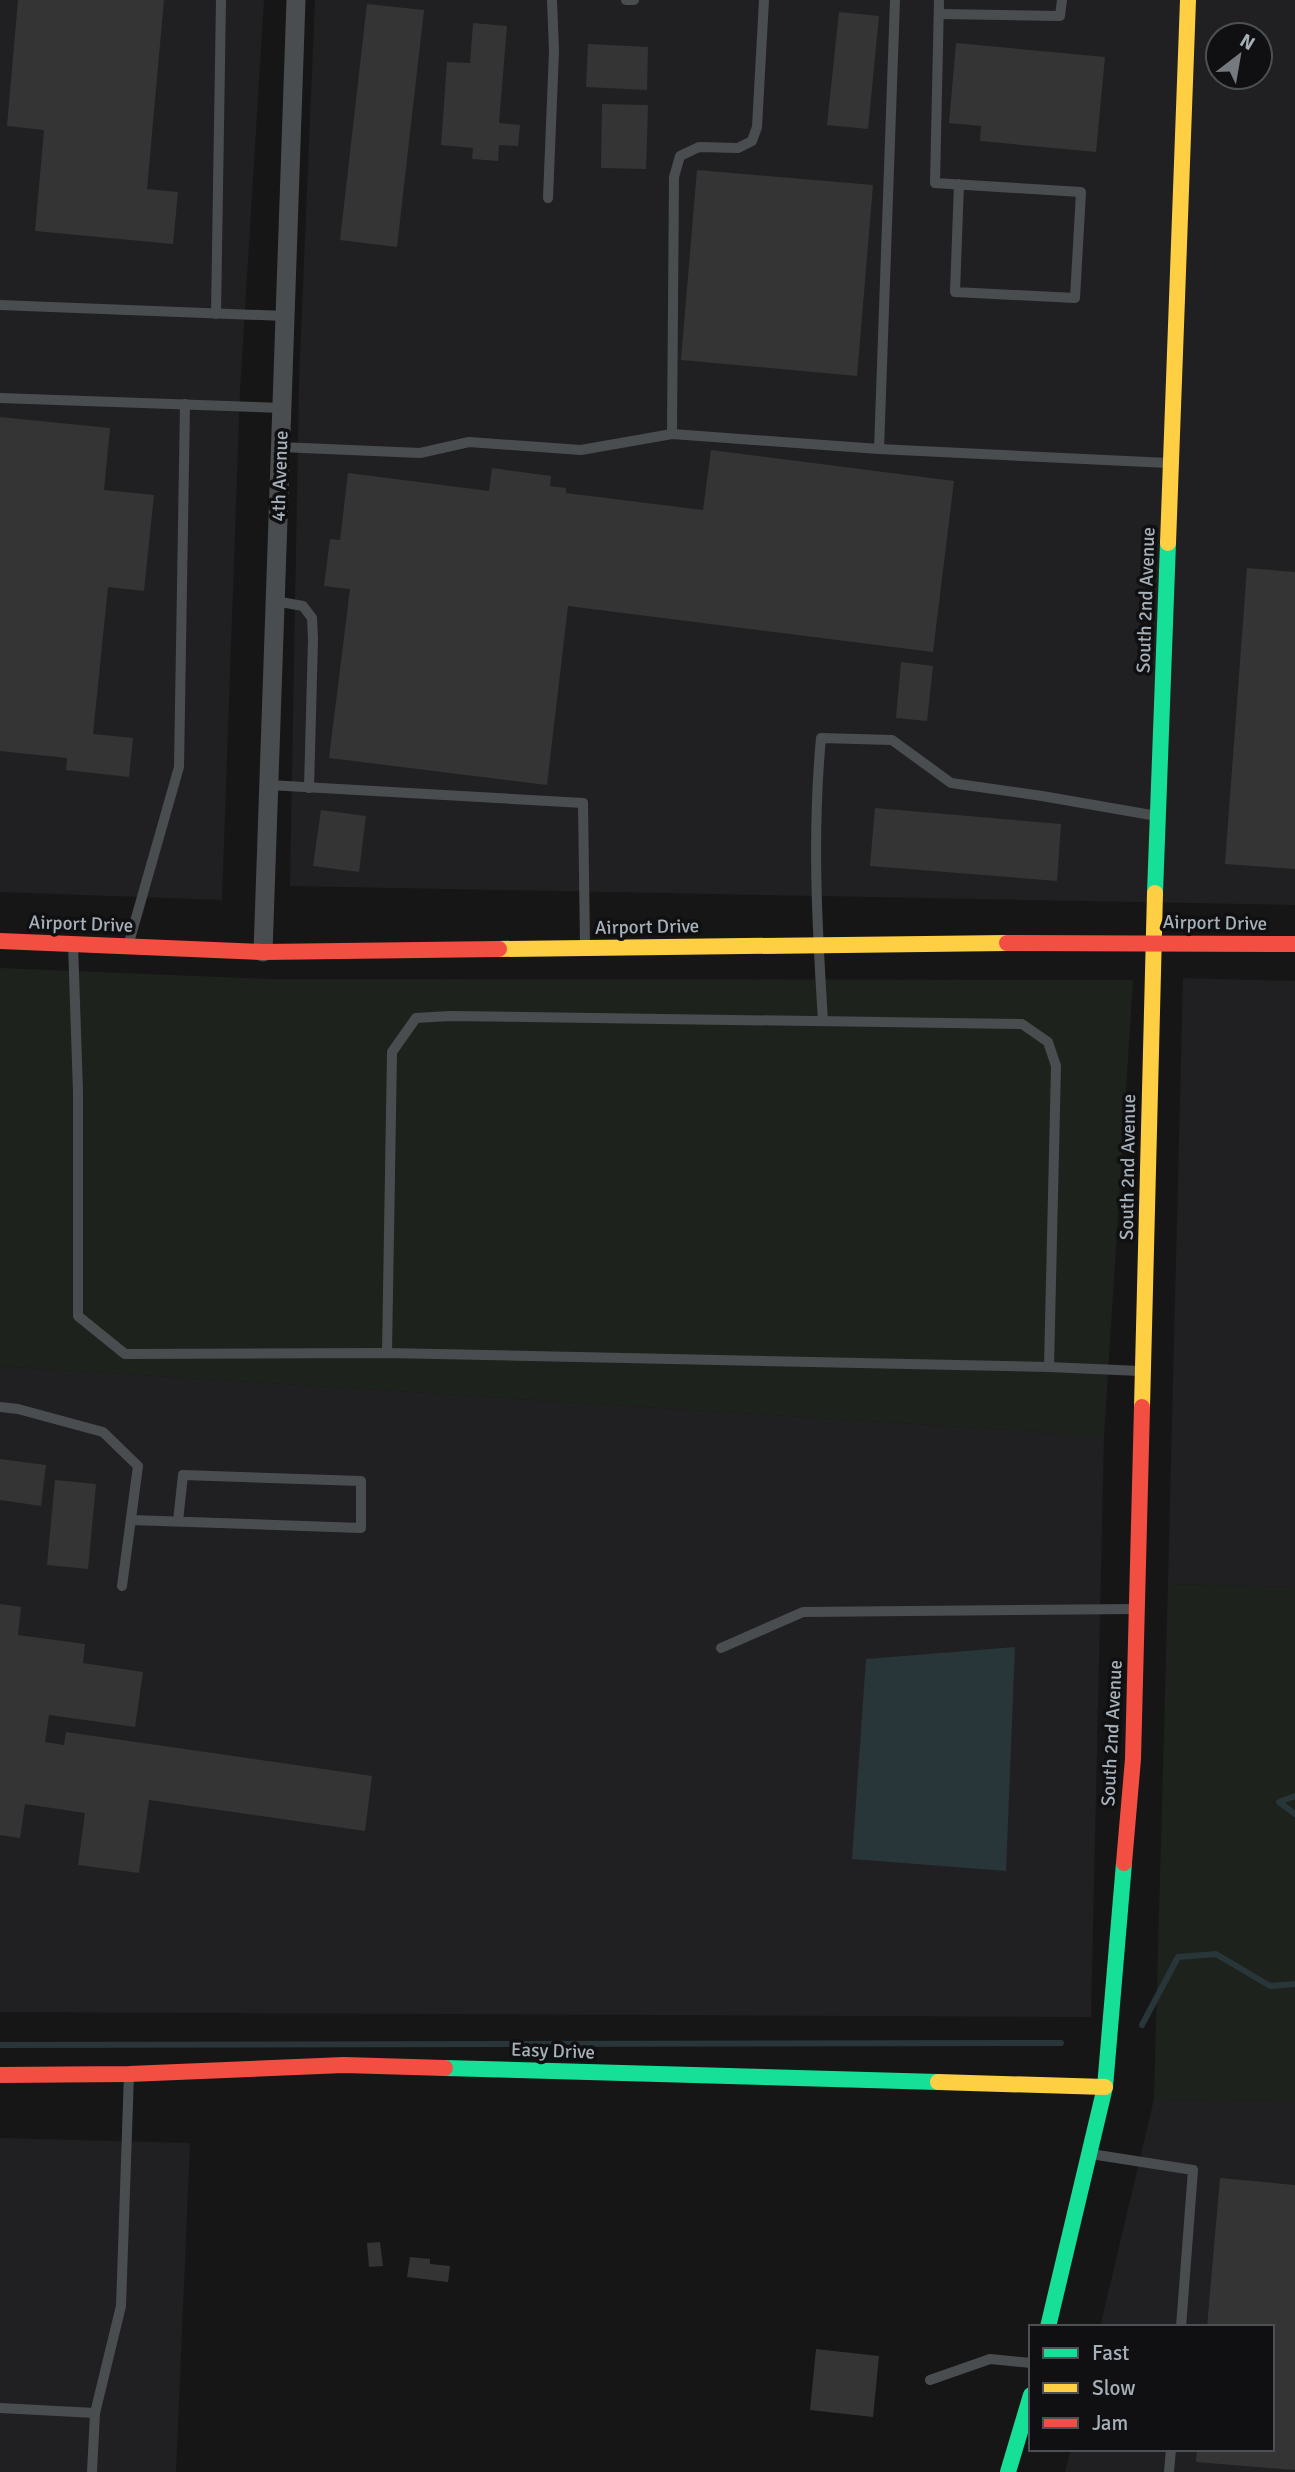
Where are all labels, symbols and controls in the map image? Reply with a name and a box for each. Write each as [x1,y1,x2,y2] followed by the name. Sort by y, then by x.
[1204,21,1274,91] north arrow
[1235,29,1259,56] text: N
[266,430,294,522] street label: 4th Avenue
[1131,527,1161,674] street label: South 2nd Avenue
[28,910,134,938] street label: Airport Drive
[1163,910,1267,936] street label: Airport Drive
[595,914,699,940] street label: Airport Drive
[1115,1094,1141,1240] street label: South 2nd Avenue
[1096,1659,1128,1807] street label: South 2nd Avenue
[511,2038,595,2064] street label: Easy Drive
[1029,2325,1274,2451] legend
[1092,2340,1129,2366] text: Fast
[1092,2375,1136,2401] text: Slow
[1092,2410,1128,2436] text: Jam

